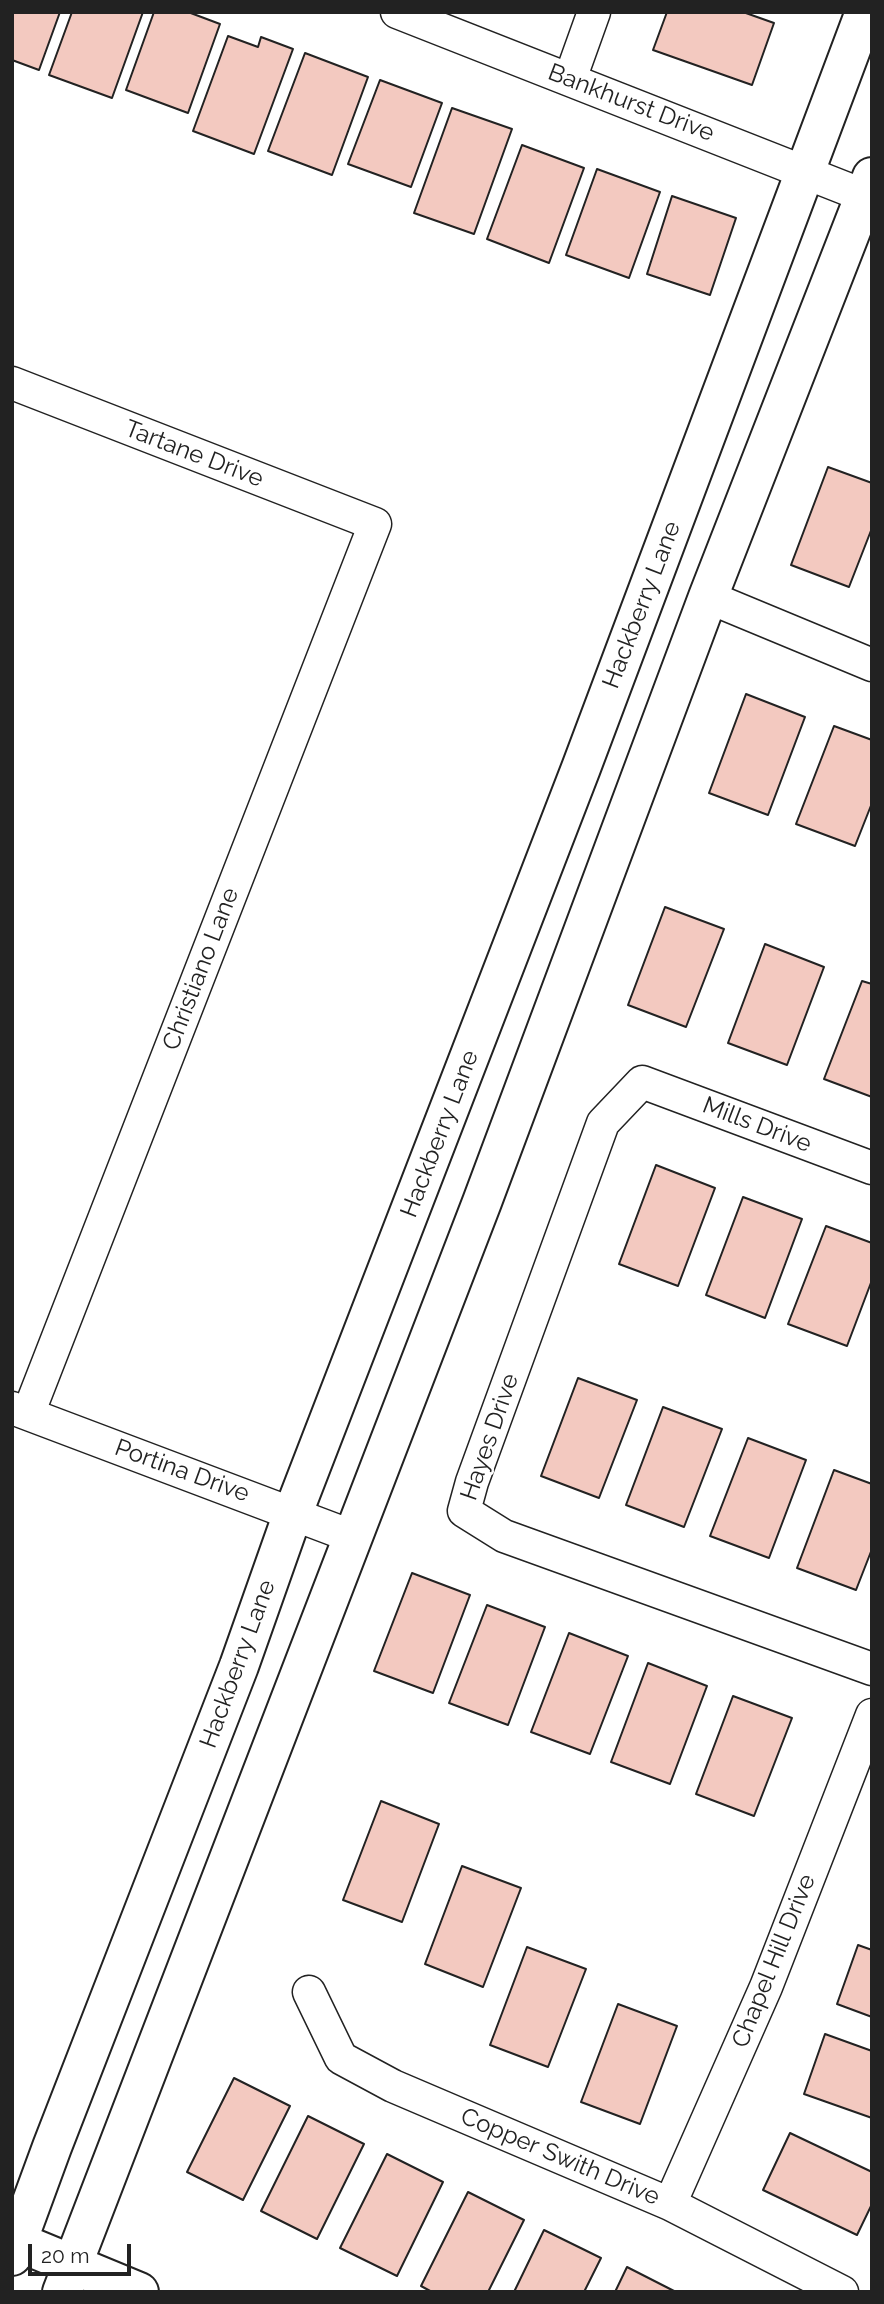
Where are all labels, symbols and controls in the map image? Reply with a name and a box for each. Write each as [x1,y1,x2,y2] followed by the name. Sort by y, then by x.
[544,58,718,148] street label: Bankhurst Drive
[121,414,267,494] street label: Tartane Drive
[597,517,687,693] street label: Hackberry Lane
[157,884,245,1054] street label: Christiano Lane
[395,1046,485,1222] street label: Hackberry Lane
[698,1091,816,1159] street label: Mills Drive
[455,1370,525,1504] street label: Hayes Drive
[111,1433,253,1509] street label: Portina Drive
[194,1576,282,1752] street label: Hackberry Lane
[726,1870,822,2052] street label: Chapel Hill Drive
[456,2102,664,2212] street label: Copper Swith Drive
[32,2230,135,2274] scale bar
[41,2243,89,2268] text: 20 m

